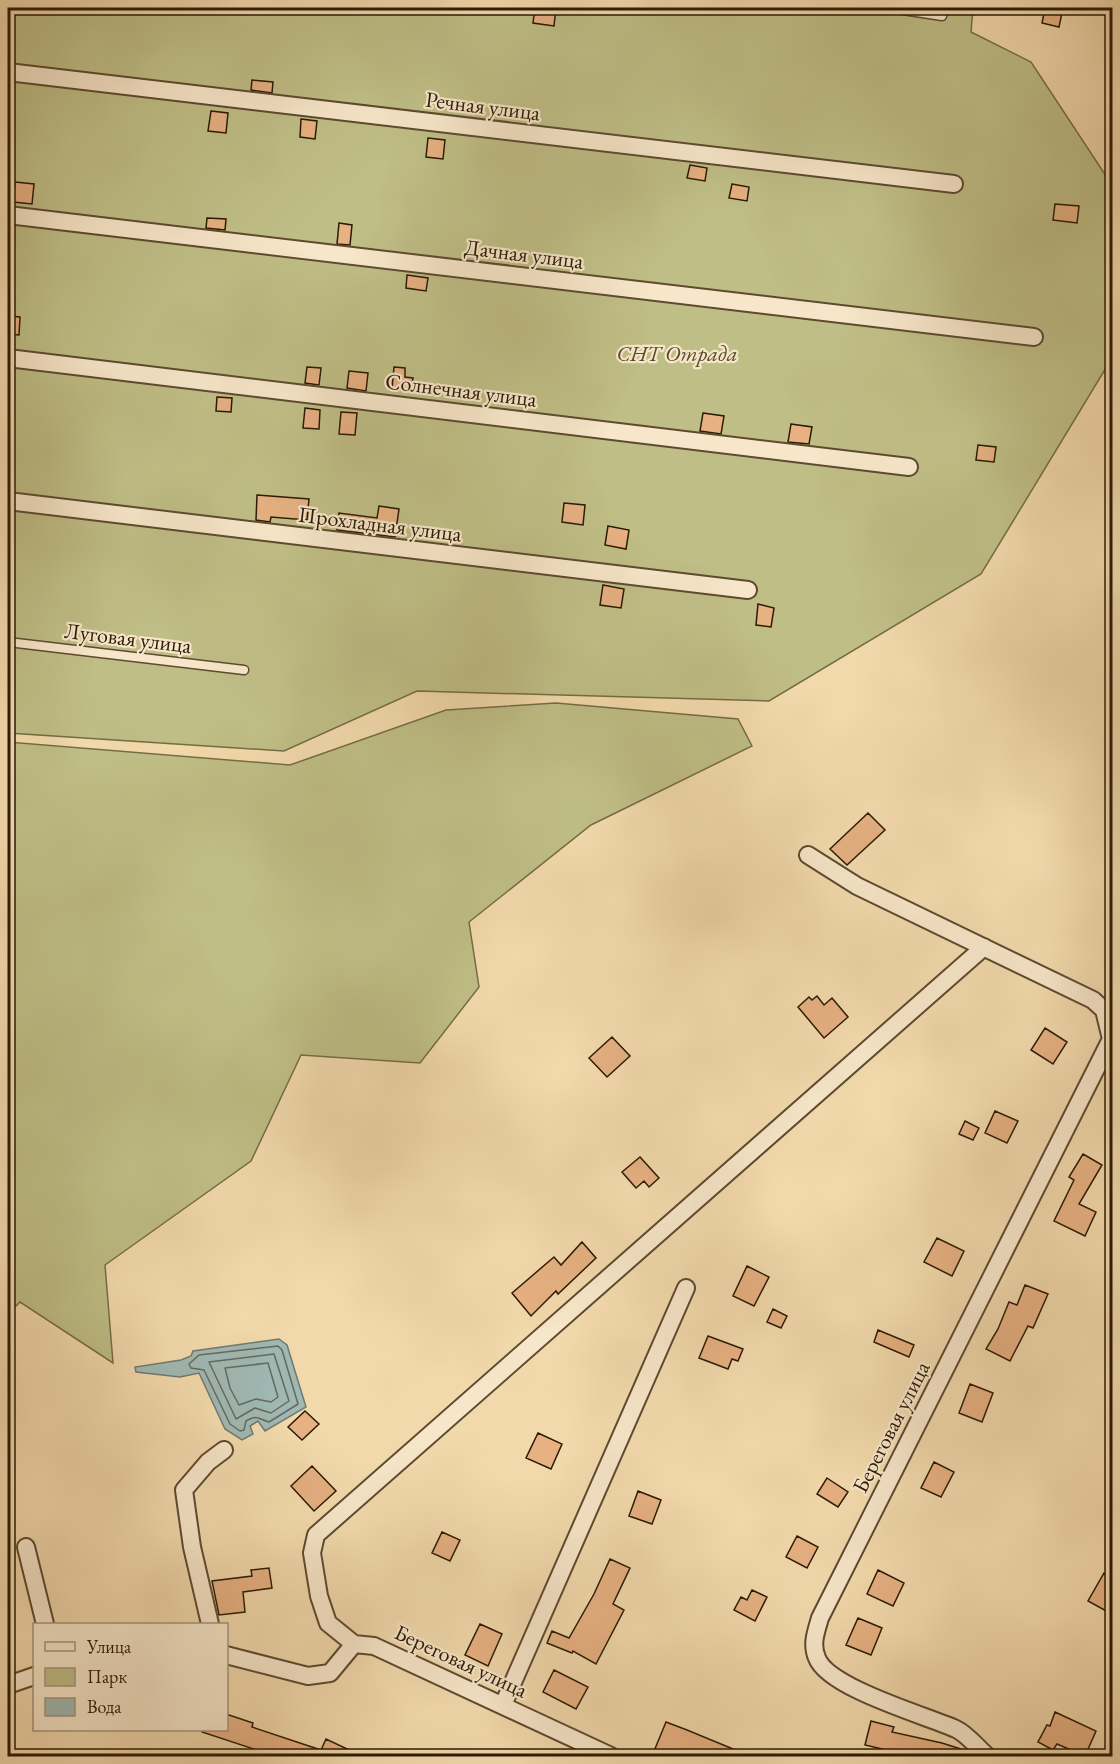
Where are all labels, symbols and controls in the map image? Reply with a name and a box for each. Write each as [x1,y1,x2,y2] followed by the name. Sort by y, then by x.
[424,85,542,127] street label: Речная улица
[463,232,585,276] street label: Дачная улица
[616,339,738,368] park label: СНТ Отрада
[384,366,539,414] street label: Солнечная улица
[297,500,464,548] street label: Прохладная улица
[63,616,193,660] street label: Луговая улица
[845,1356,937,1498] street label: Береговая улица
[390,1617,533,1705] street label: Береговая улица
[33,1623,228,1731] legend
[86,1635,132,1658] text: Улица
[87,1665,127,1688] text: Парк
[87,1695,122,1718] text: Вода

